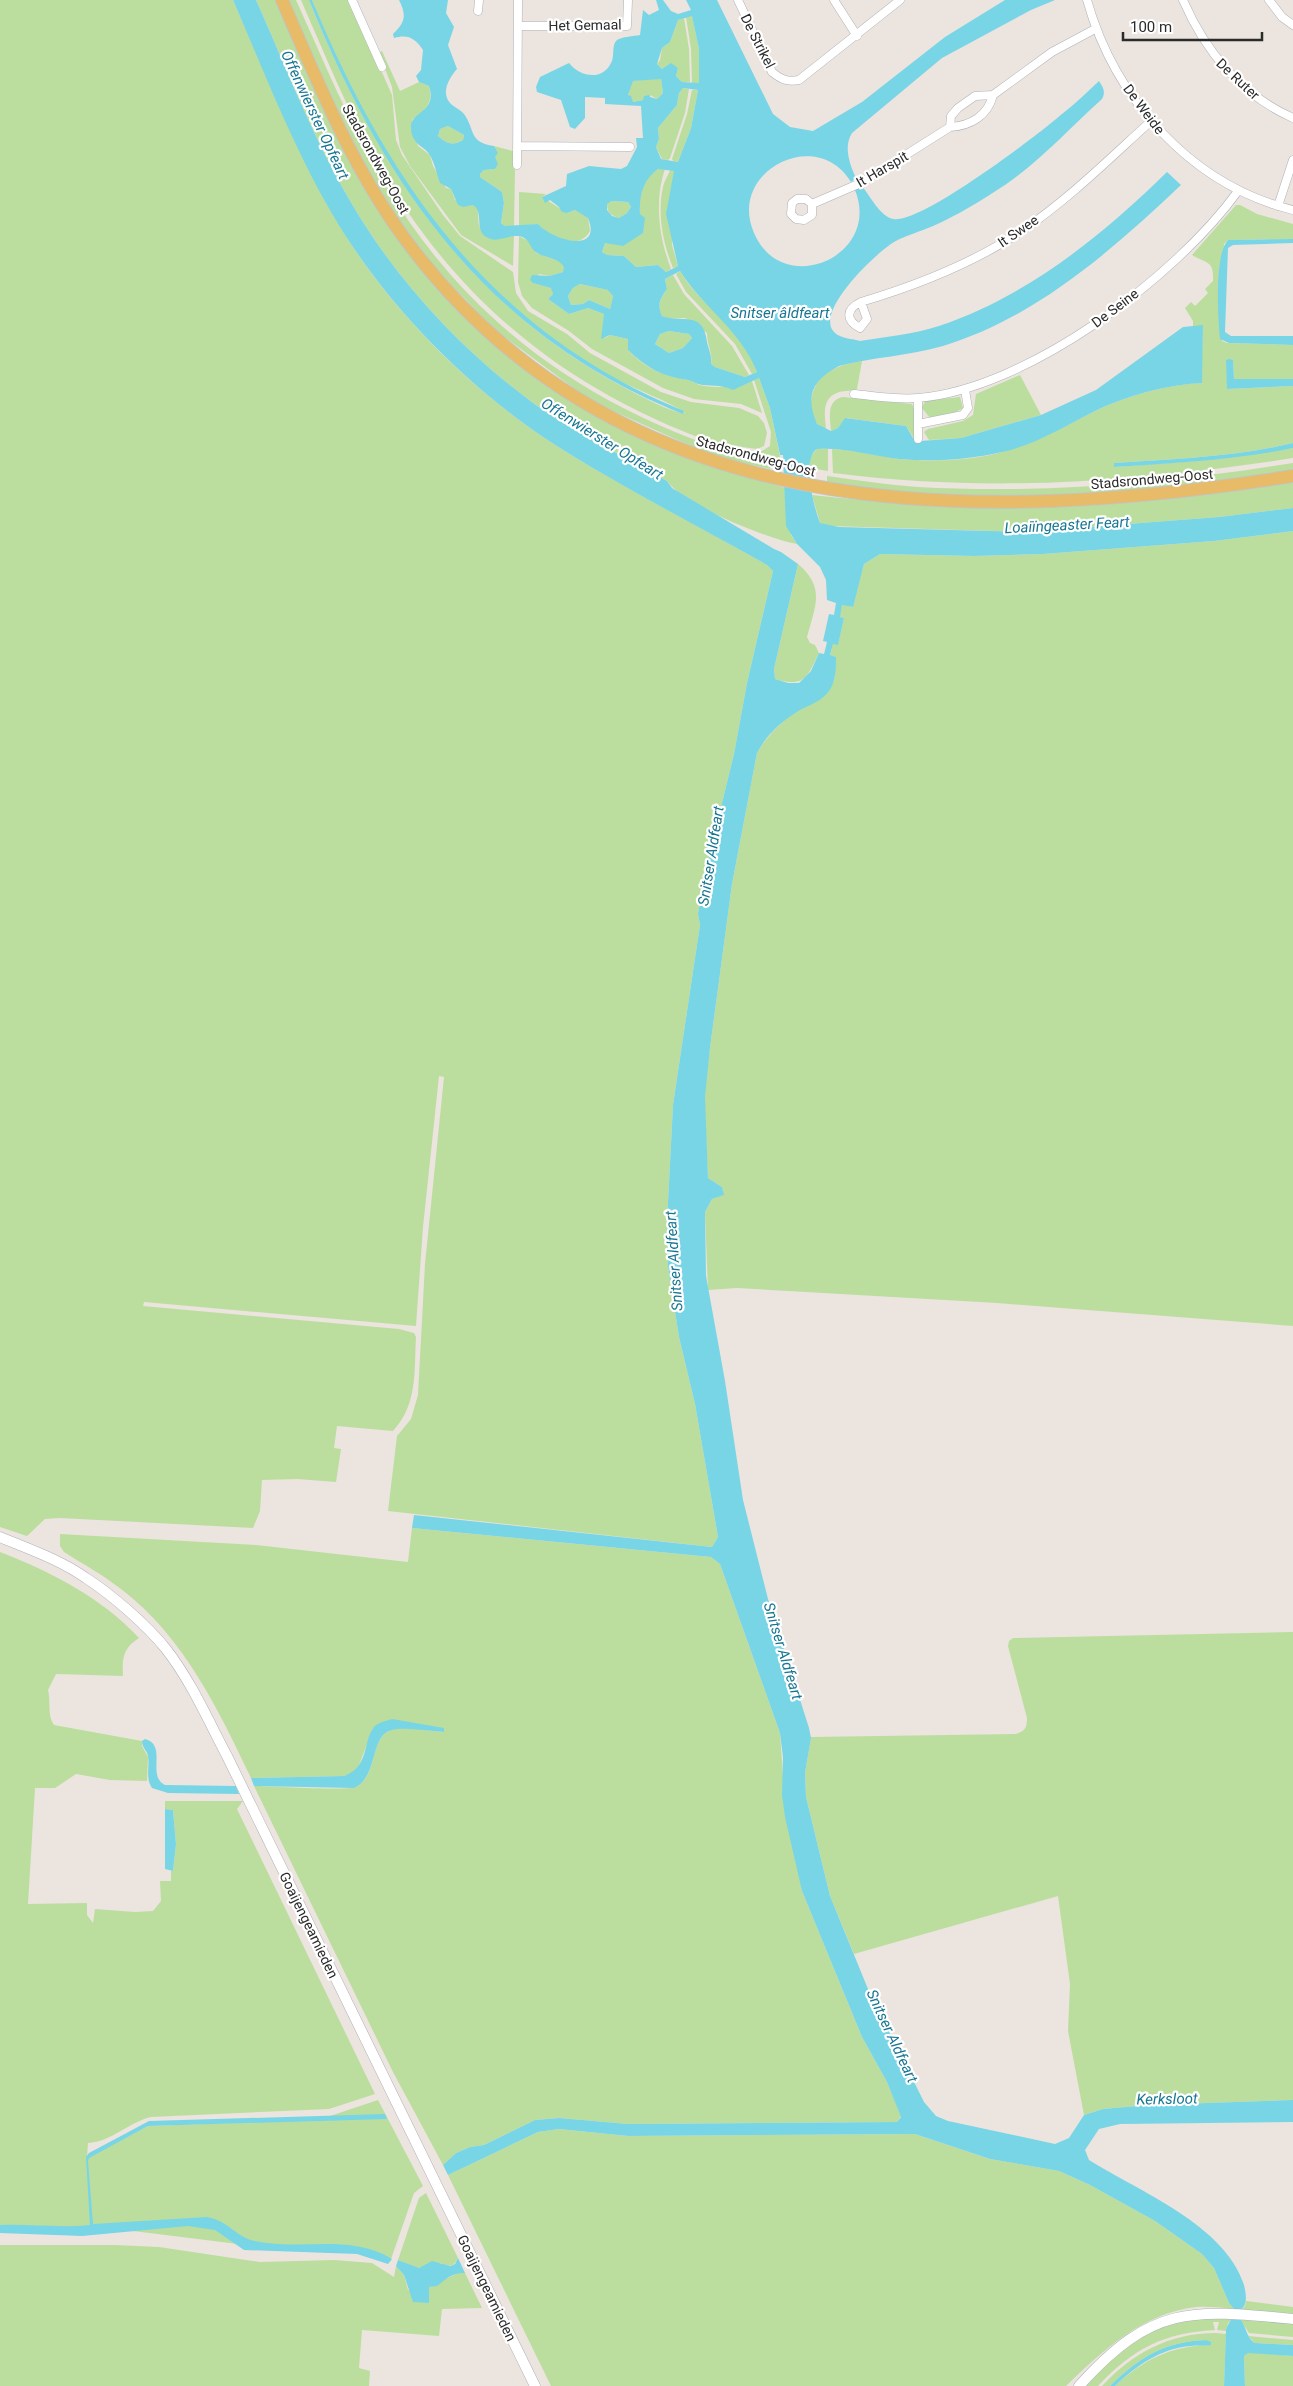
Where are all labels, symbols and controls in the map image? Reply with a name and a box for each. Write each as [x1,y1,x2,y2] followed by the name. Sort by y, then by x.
[1123,10,1262,42] scale bar
[737,11,779,71] street label: De Strikel
[548,16,622,34] street label: Het Gemaal
[1130,18,1172,36] text: 100 m
[277,48,353,183] water label: Offenwierster Opfeart
[1213,55,1263,103] street label: De Ruter
[1120,81,1168,137] street label: De Weide
[339,101,413,217] street label: Stadsrondweg-Oost
[853,148,911,190] street label: It Harspit
[995,212,1041,250] street label: It Swee
[1088,285,1142,331] street label: De Seine
[730,304,830,322] water label: Snitser âldfeart
[538,394,666,484] water label: Offenwierster Opfeart
[695,432,818,480] street label: Stadsrondweg-Oost
[1090,466,1214,492] street label: Stadsrondweg-Oost
[1004,513,1130,537] water label: Loaiïngeaster Feart
[694,805,728,907] water label: Snitser Aldfeart
[661,1210,686,1312] water label: Snitser Aldfeart
[760,1600,806,1702] water label: Snitser Aldfeart
[276,1869,342,1981] street label: Goaijengeamieden
[863,1987,922,2086] water label: Snitser Aldfeart
[1136,2089,1198,2109] water label: Kerksloot
[454,2232,520,2344] street label: Goaijengeamieden

